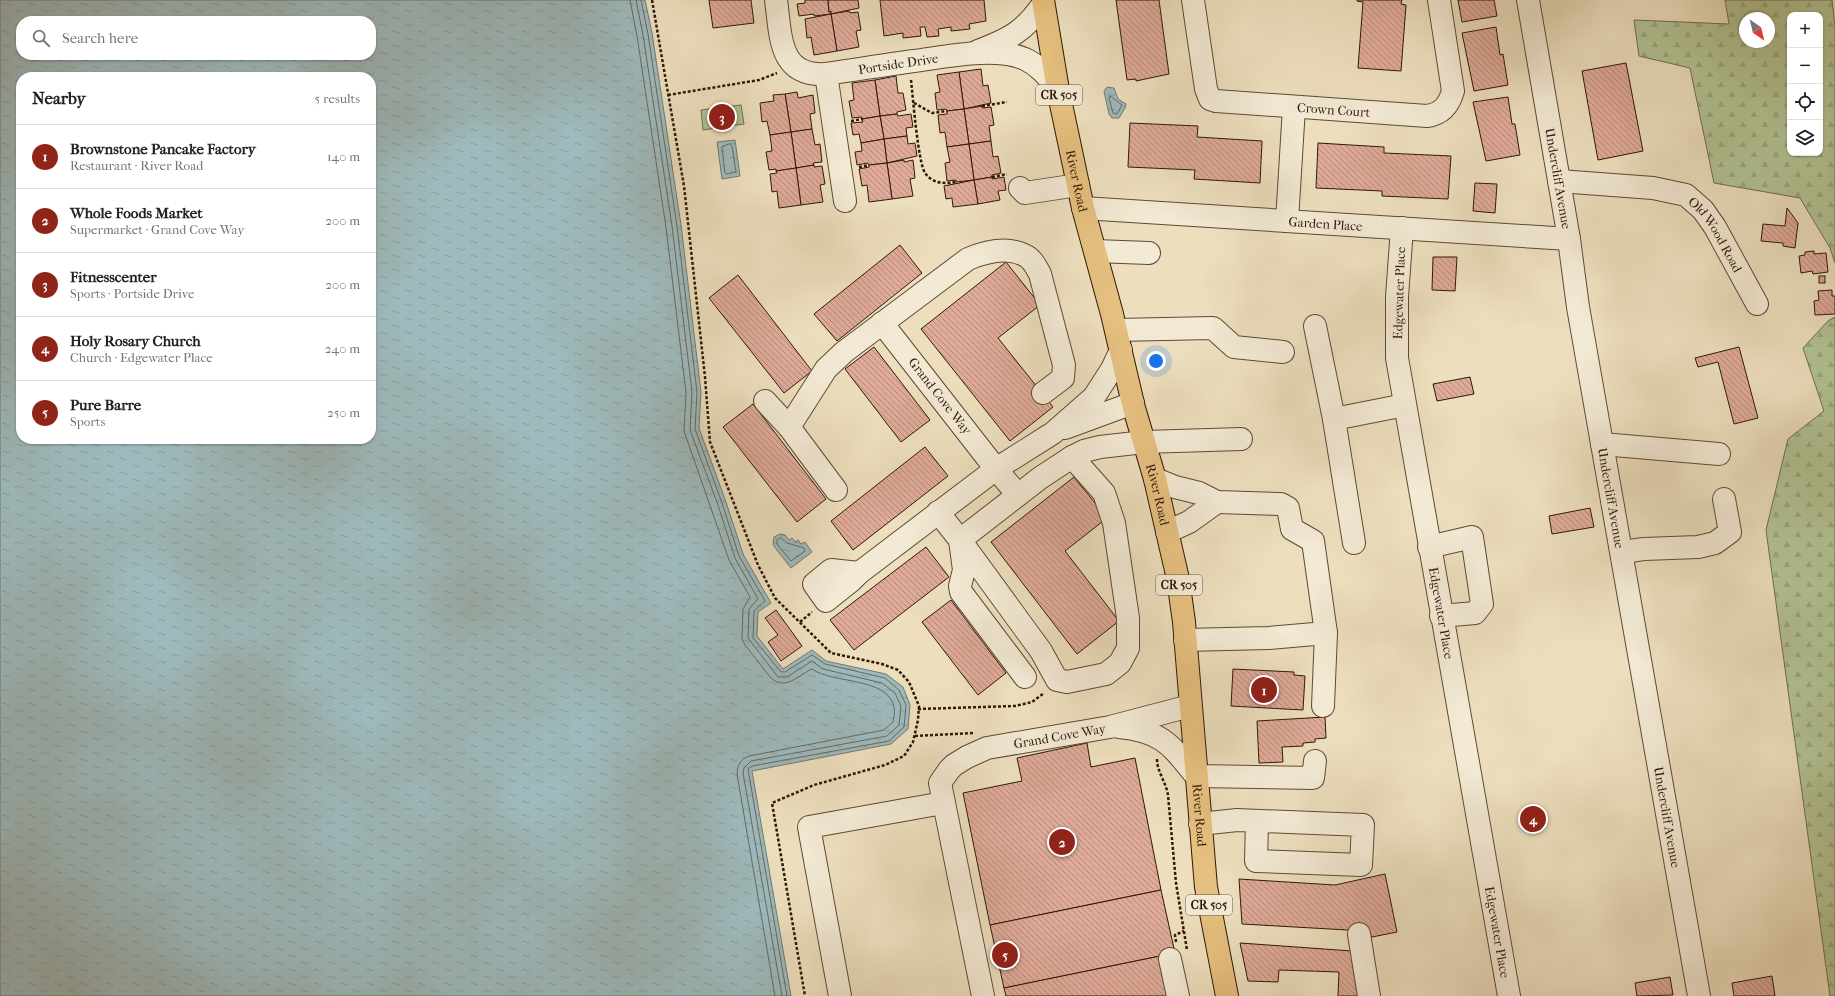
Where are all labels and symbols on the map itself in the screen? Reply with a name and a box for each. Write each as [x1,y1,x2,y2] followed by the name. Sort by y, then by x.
[1739,12,1775,48] north arrow
[857,50,940,77] street label: Portside Drive
[1036,85,1082,105] road number: CR 505
[1297,99,1371,119] street label: Crown Court
[709,102,735,132] pin: 3
[1543,127,1575,231] street label: Undercliff Avenue
[1063,148,1091,214] street label: River Road
[1686,193,1746,276] street label: Old Wood Road
[1288,214,1364,233] street label: Garden Place
[1390,246,1408,340] street label: Edgewater Place
[1146,351,1166,371] your location
[905,355,975,438] street label: Grand Cove Way
[1595,446,1628,550] street label: Undercliff Avenue
[1143,462,1173,528] street label: River Road
[1426,566,1457,661] street label: Edgewater Place
[1156,575,1202,595] road number: CR 505
[1251,675,1277,705] pin: 1
[1012,720,1108,751] street label: Grand Cove Way
[1651,765,1684,869] street label: Undercliff Avenue
[1190,783,1210,848] street label: River Road
[1520,804,1546,834] pin: 4
[1049,827,1075,857] pin: 2
[1482,885,1513,980] street label: Edgewater Place
[1186,895,1232,915] road number: CR 505
[992,940,1018,970] pin: 5

